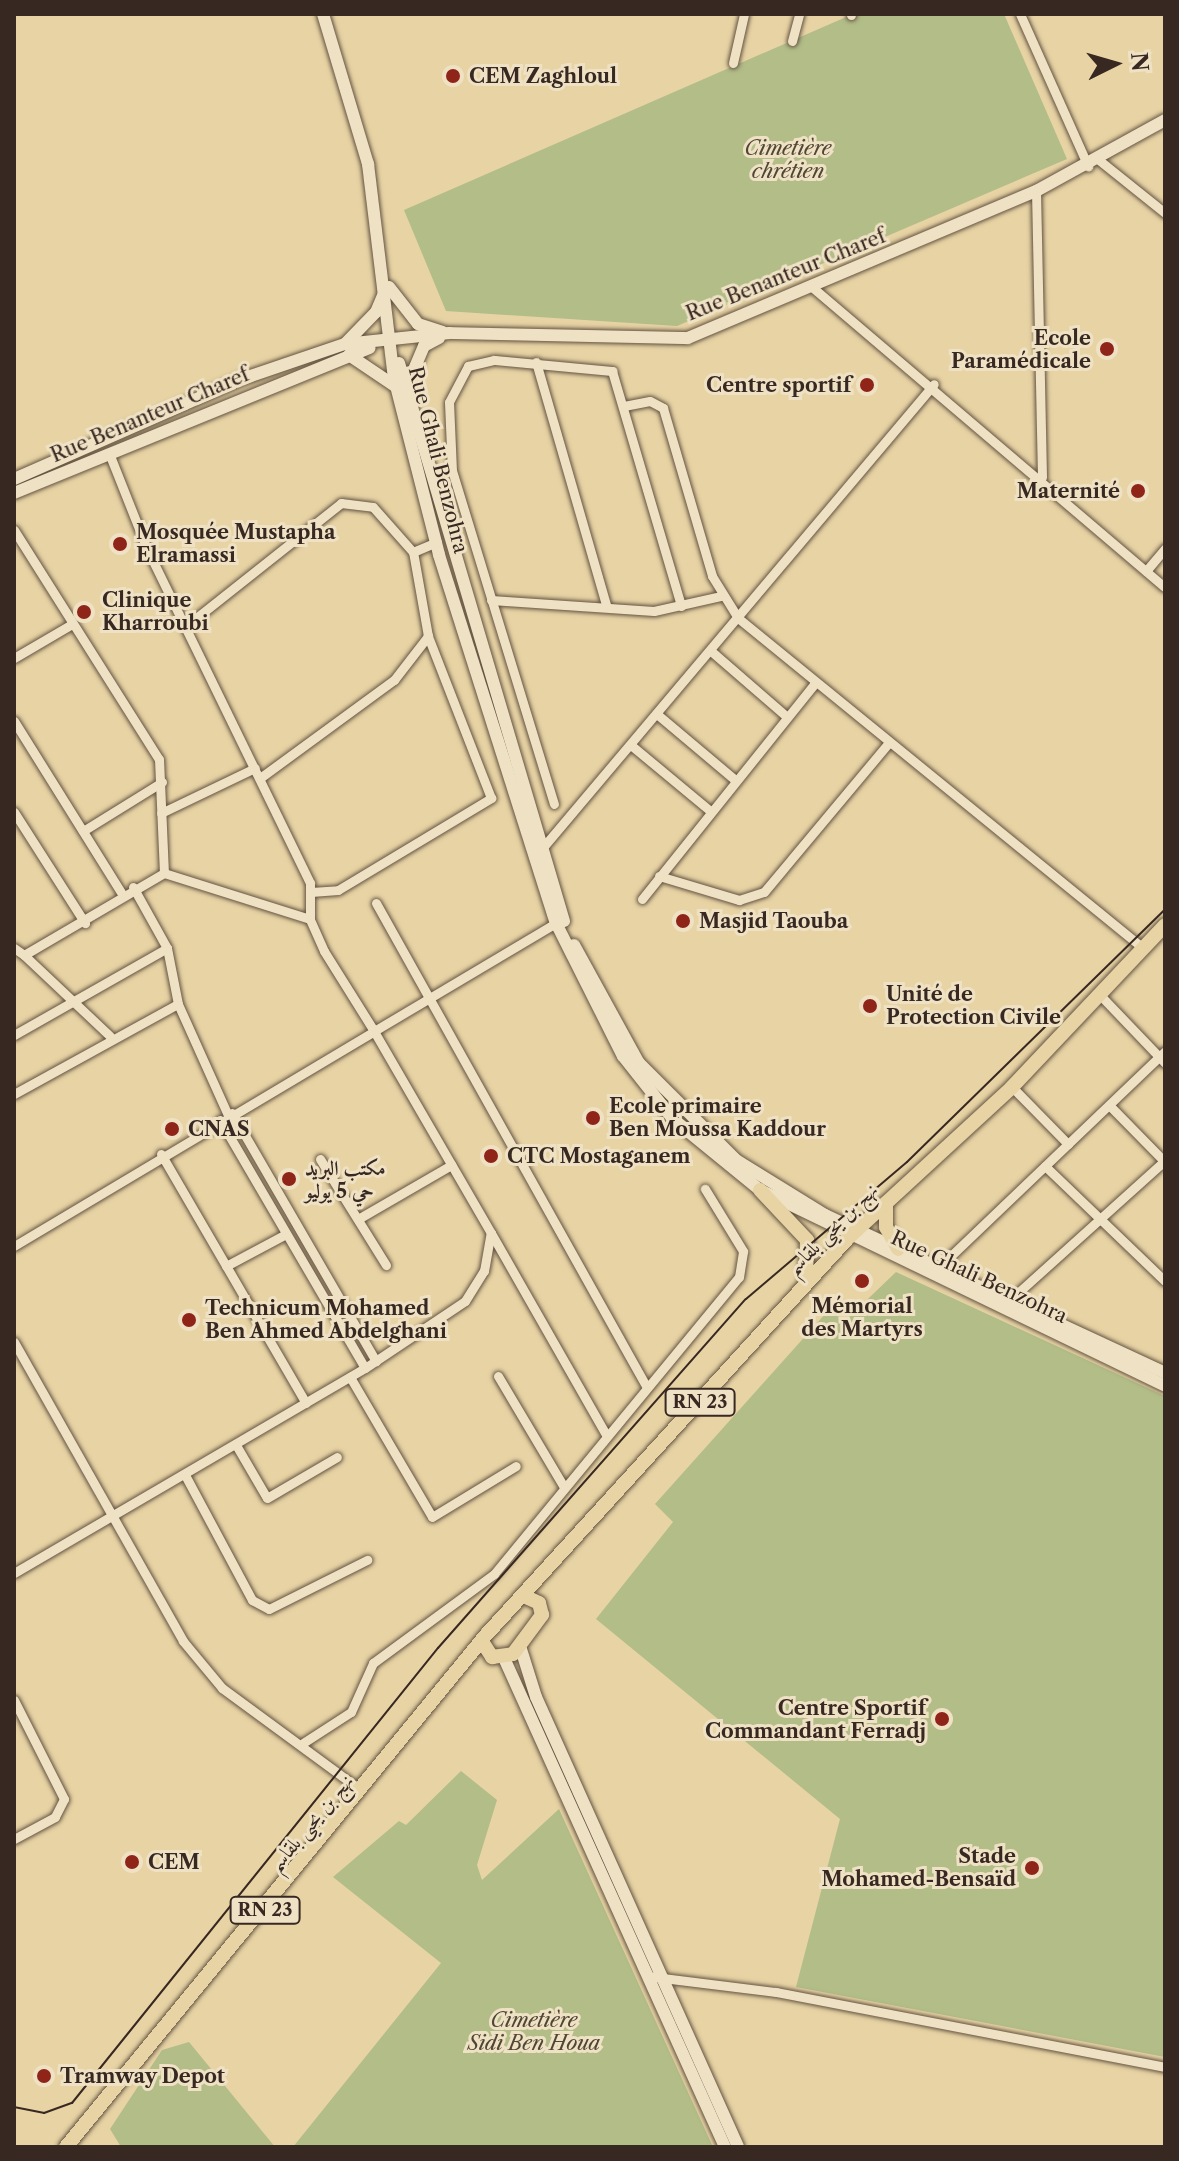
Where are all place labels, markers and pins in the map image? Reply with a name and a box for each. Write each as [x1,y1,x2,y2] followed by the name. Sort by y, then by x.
[469,64,617,88] place label: CEM Zaghloul
[444,67,462,85] marker: CEM Zaghloul
[951,326,1091,373] place label: Ecole Paramédicale
[1098,340,1116,358] marker: Ecole Paramédicale
[706,373,851,397] place label: Centre sportif
[858,376,876,394] marker: Centre sportif
[1017,479,1120,503] place label: Maternité
[1127,480,1149,502] marker: Maternité
[136,520,336,567] place label: Mosquée Mustapha Elramassi
[111,535,129,553] marker: Mosquée Mustapha Elramassi
[102,588,209,635] place label: Clinique Kharroubi
[73,601,95,623] marker: Clinique Kharroubi
[699,909,849,933] place label: Masjid Taouba
[674,912,692,930] marker: Masjid Taouba
[886,982,1061,1029] place label: Unité de Protection Civile
[861,997,879,1015] marker: Unité de Protection Civile
[609,1094,826,1141] place label: Ecole primaire Ben Moussa Kaddour
[584,1109,602,1127] marker: Ecole primaire Ben Moussa Kaddour
[188,1117,250,1141] place label: CNAS
[163,1120,181,1138] marker: CNAS
[507,1144,691,1168] place label: CTC Mostaganem
[482,1147,500,1165] marker: CTC Mostaganem
[305,1156,386,1203] place label: مكتب البريد حي 5 يوليو
[280,1170,298,1188] marker: مكتب البريد حي 5 يوليو
[853,1272,871,1290] marker: Mémorial des Martyrs
[801,1294,923,1341] place label: Mémorial des Martyrs
[205,1296,448,1343] place label: Technicum Mohamed Ben Ahmed Abdelghani
[180,1311,198,1329] marker: Technicum Mohamed Ben Ahmed Abdelghani
[705,1696,926,1743] place label: Centre Sportif Commandant Ferradj
[933,1710,951,1728] marker: Centre Sportif Commandant Ferradj
[822,1844,1016,1891] place label: Stade Mohamed-Bensaïd
[148,1850,200,1874] place label: CEM
[123,1853,141,1871] marker: CEM
[1023,1859,1041,1877] marker: Stade Mohamed-Bensaïd
[60,2064,225,2088] place label: Tramway Depot
[35,2067,53,2085] marker: Tramway Depot

